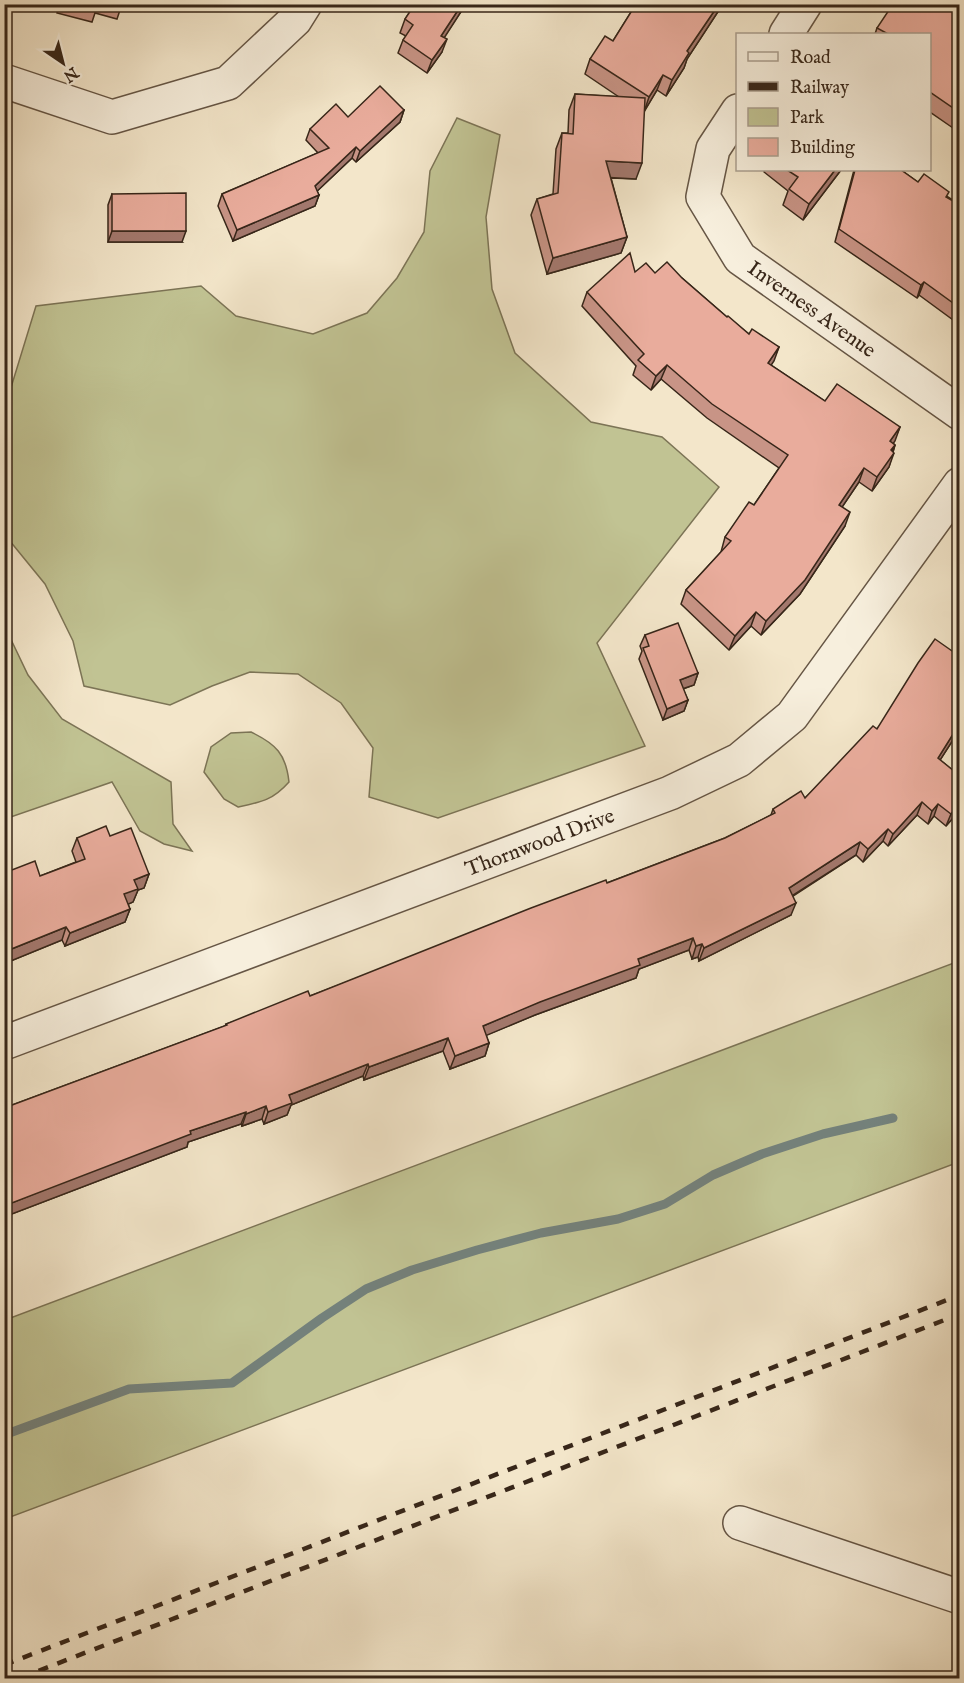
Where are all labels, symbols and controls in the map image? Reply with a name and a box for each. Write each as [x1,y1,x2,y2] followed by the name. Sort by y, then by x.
[33,33,93,93] north arrow
[736,33,931,171] legend
[790,47,831,70] text: Road
[59,61,83,86] text: N
[790,77,849,100] text: Railway
[790,107,825,130] text: Park
[790,137,855,160] text: Building
[742,255,881,365] street label: Inverness Avenue
[462,803,619,884] street label: Thornwood Drive

